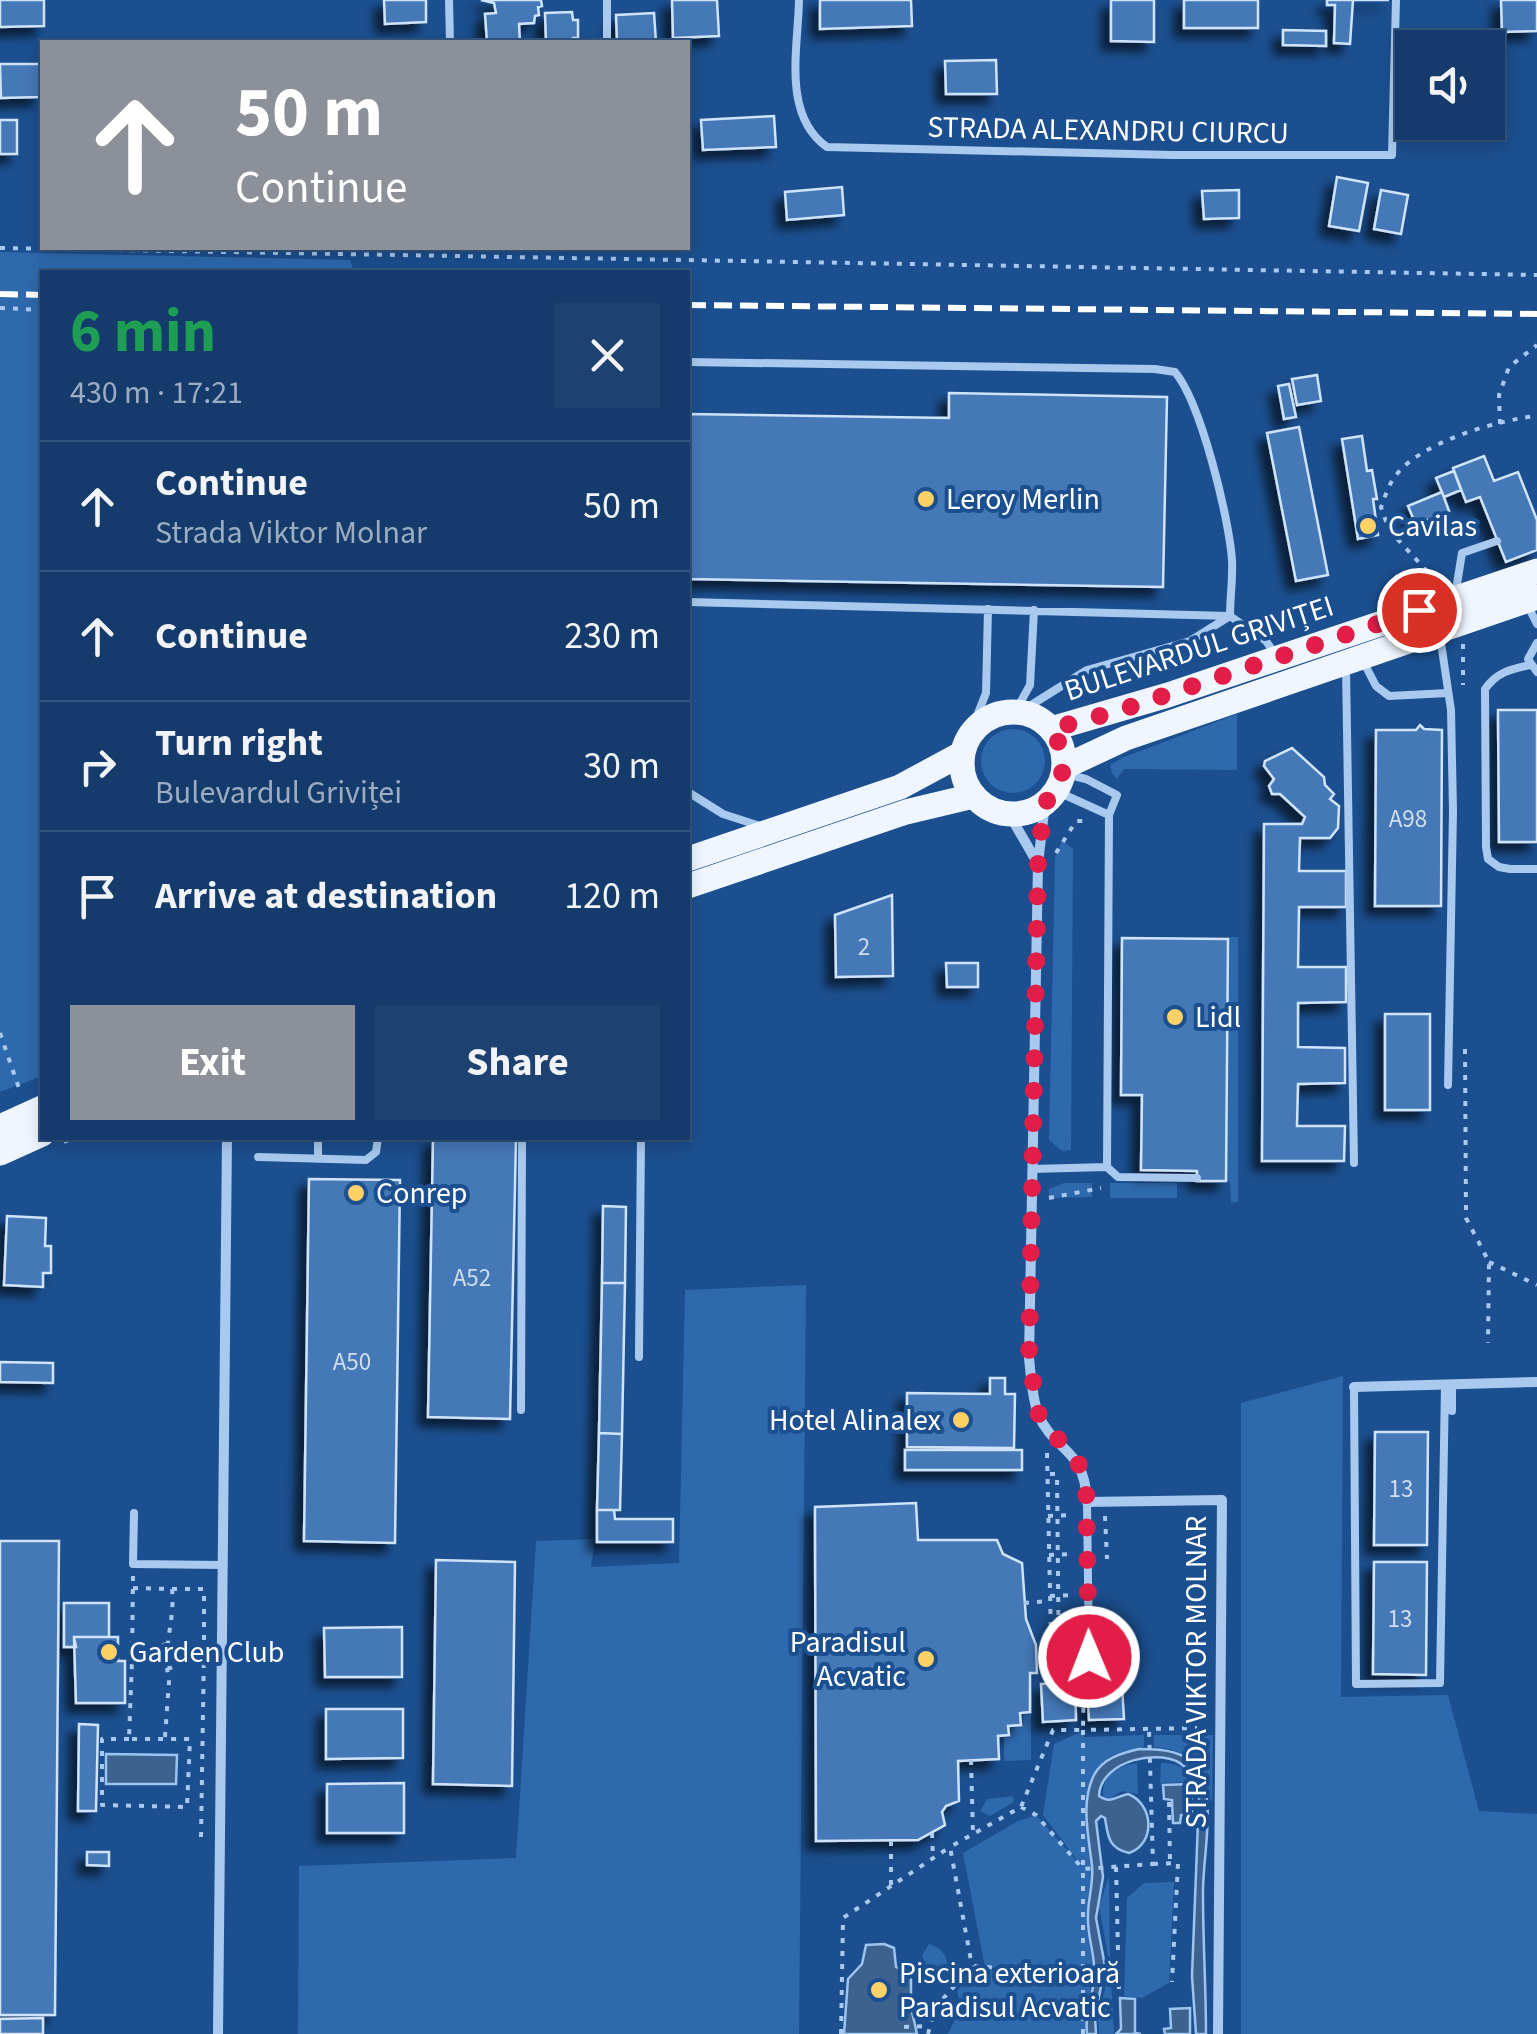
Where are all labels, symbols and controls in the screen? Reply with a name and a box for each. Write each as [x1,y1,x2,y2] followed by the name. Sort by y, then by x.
[1395,30,1505,140] map controls
[1395,30,1505,140] button: sound
[235,63,383,163] text: 50 m
[70,80,200,210] icon: ahead
[927,106,1289,155] street label: STRADA ALEXANDRU CIURCU
[235,156,407,220] text: Continue
[70,290,216,375] text: 6 min
[555,303,660,408] button: close
[70,370,243,416] text: 430 m · 17:21
[155,456,308,510] text: Continue
[946,478,1100,521] place label: Leroy Merlin
[70,479,125,534] icon: ahead
[583,479,660,533] text: 50 m
[915,488,937,510] marker: Leroy Merlin
[1388,505,1477,548] place label: Cavilas
[155,510,427,556] text: Strada Viktor Molnar
[1357,515,1379,537] marker: Cavilas
[1377,568,1462,653] pin
[1392,583,1447,638] icon: arrive
[1059,585,1339,712] street label: BULEVARDUL GRIVIȚEI
[70,609,125,664] icon: ahead
[155,609,308,663] text: Continue
[564,609,660,663] text: 230 m
[155,716,323,770] text: Turn right
[70,739,125,794] icon: right
[583,739,660,793] text: 30 m
[155,770,402,816] text: Bulevardul Griviței
[1389,801,1427,837] house number: A98
[70,869,125,924] icon: arrive
[155,869,497,923] text: Arrive at destination
[564,869,660,923] text: 120 m
[858,929,870,965] house number: 2
[1195,996,1241,1039] place label: Lidl
[70,1005,355,1120] button: Exit
[375,1005,660,1120] button: Share
[1164,1006,1186,1028] marker: Lidl
[376,1172,467,1215] place label: Conrep
[345,1182,367,1204] marker: Conrep
[453,1260,491,1296] house number: A52
[333,1344,371,1380] house number: A50
[769,1399,941,1442] place label: Hotel Alinalex
[950,1409,972,1431] marker: Hotel Alinalex
[1389,1471,1413,1507] house number: 13
[1175,1516,1218,1828] street label: STRADA VIKTOR MOLNAR
[1388,1601,1412,1637] house number: 13
[1037,1605,1141,1709] position arrow
[790,1621,906,1698] place label: Paradisul Acvatic
[129,1631,284,1674] place label: Garden Club
[98,1641,120,1663] marker: Garden Club
[915,1648,937,1670] marker: Paradisul Acvatic
[899,1952,1120,2029] place label: Piscina exterioară Paradisul Acvatic
[868,1979,890,2001] marker: Piscina exterioară Paradisul Acvatic

